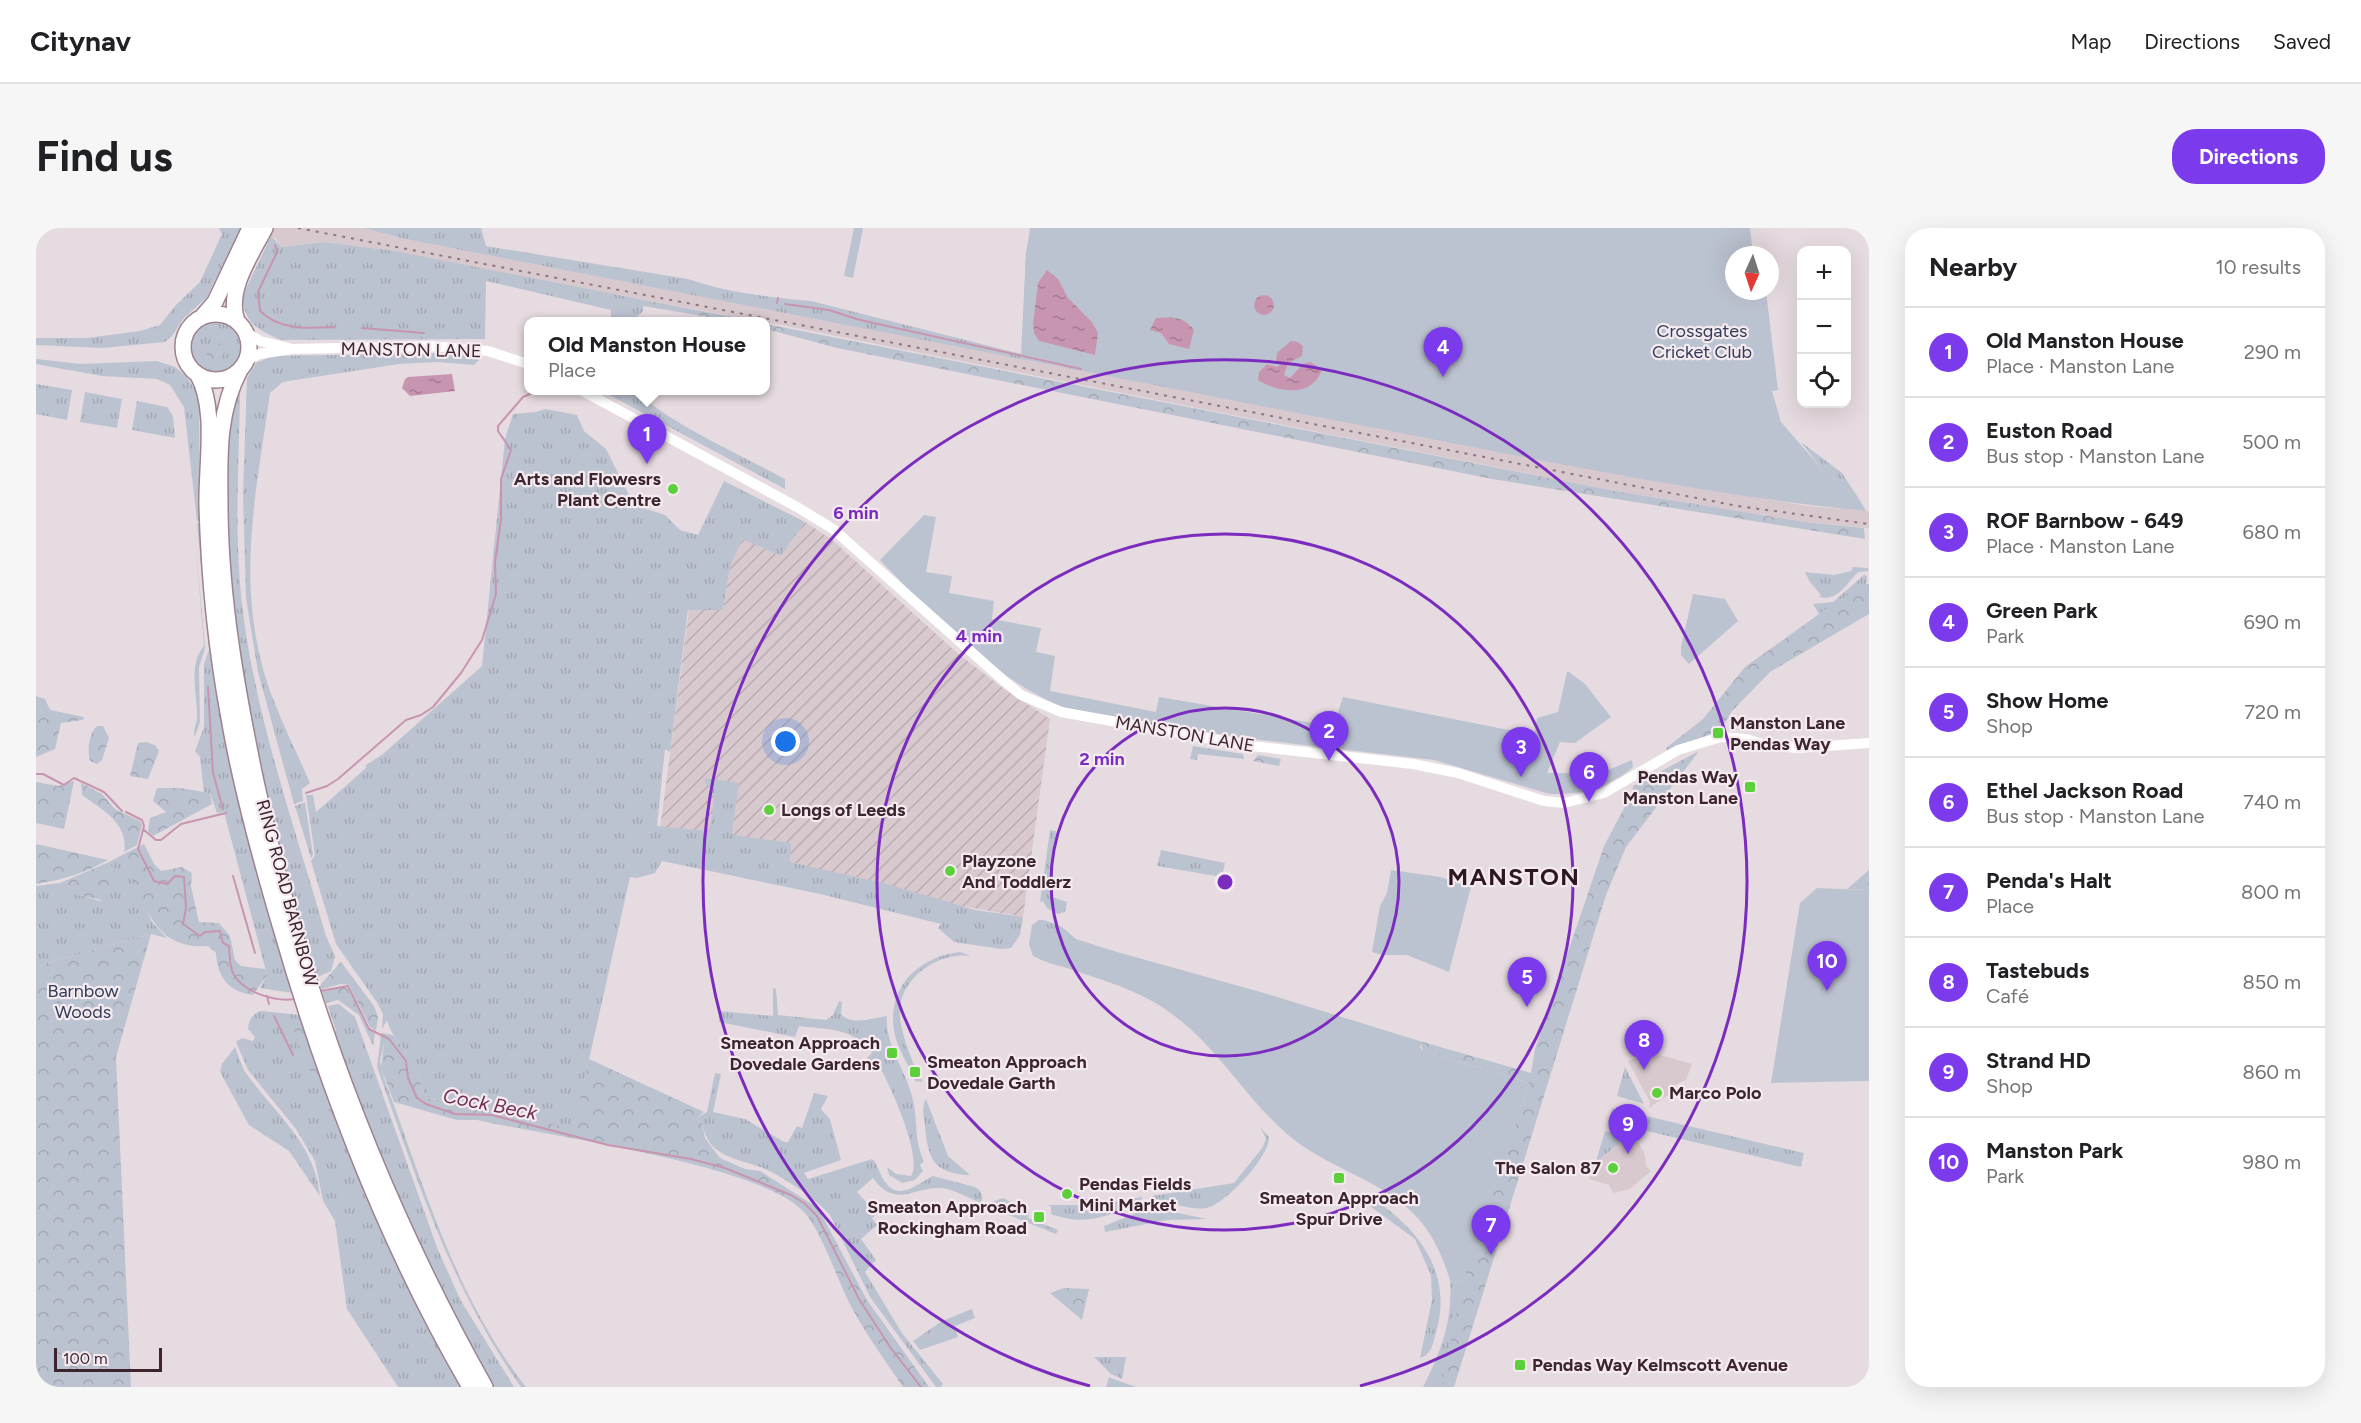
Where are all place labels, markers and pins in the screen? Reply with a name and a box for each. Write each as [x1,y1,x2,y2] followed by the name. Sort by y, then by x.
[1424,328,1462,377] pin: 4
[628,414,666,464] pin: 1
[514,468,662,511] place label: Arts and Flowesrs Plant Centre
[666,482,680,496] marker: Arts and Flowesrs Plant Centre
[1310,712,1348,761] pin: 2
[1730,712,1845,755] place label: Manston Lane Pendas Way
[1711,726,1725,740] marker: Manston Lane Pendas Way
[1502,728,1540,777] pin: 3
[1570,752,1608,802] pin: 6
[1623,766,1739,809] place label: Pendas Way Manston Lane
[1743,780,1757,794] marker: Pendas Way Manston Lane
[781,799,906,821] place label: Longs of Leeds
[762,803,776,817] marker: Longs of Leeds
[962,850,1071,893] place label: Playzone And Toddlerz
[943,864,957,878] marker: Playzone And Toddlerz
[1215,872,1235,892] centre of rings
[1808,942,1846,991] pin: 10
[1508,958,1546,1007] pin: 5
[1624,1020,1664,1070] pin: 8
[720,1032,881,1075] place label: Smeaton Approach Dovedale Gardens
[885,1046,899,1060] marker: Smeaton Approach Dovedale Gardens
[927,1051,1087,1094] place label: Smeaton Approach Dovedale Garth
[908,1065,922,1079] marker: Smeaton Approach Dovedale Garth
[1669,1082,1761,1104] place label: Marco Polo
[1650,1086,1664,1100] marker: Marco Polo
[1608,1104,1648,1154] pin: 9
[1495,1157,1601,1179] place label: The Salon 87
[1606,1161,1620,1175] marker: The Salon 87
[1332,1171,1346,1185] marker: Smeaton Approach Spur Drive
[1079,1173,1192,1216] place label: Pendas Fields Mini Market
[1060,1187,1074,1201] marker: Pendas Fields Mini Market
[1259,1187,1419,1230] place label: Smeaton Approach Spur Drive
[867,1196,1027,1239] place label: Smeaton Approach Rockingham Road
[1472,1206,1510,1255] pin: 7
[1032,1210,1046,1224] marker: Smeaton Approach Rockingham Road
[1532,1354,1788,1376] place label: Pendas Way Kelmscott Avenue
[1513,1358,1527,1372] marker: Pendas Way Kelmscott Avenue

